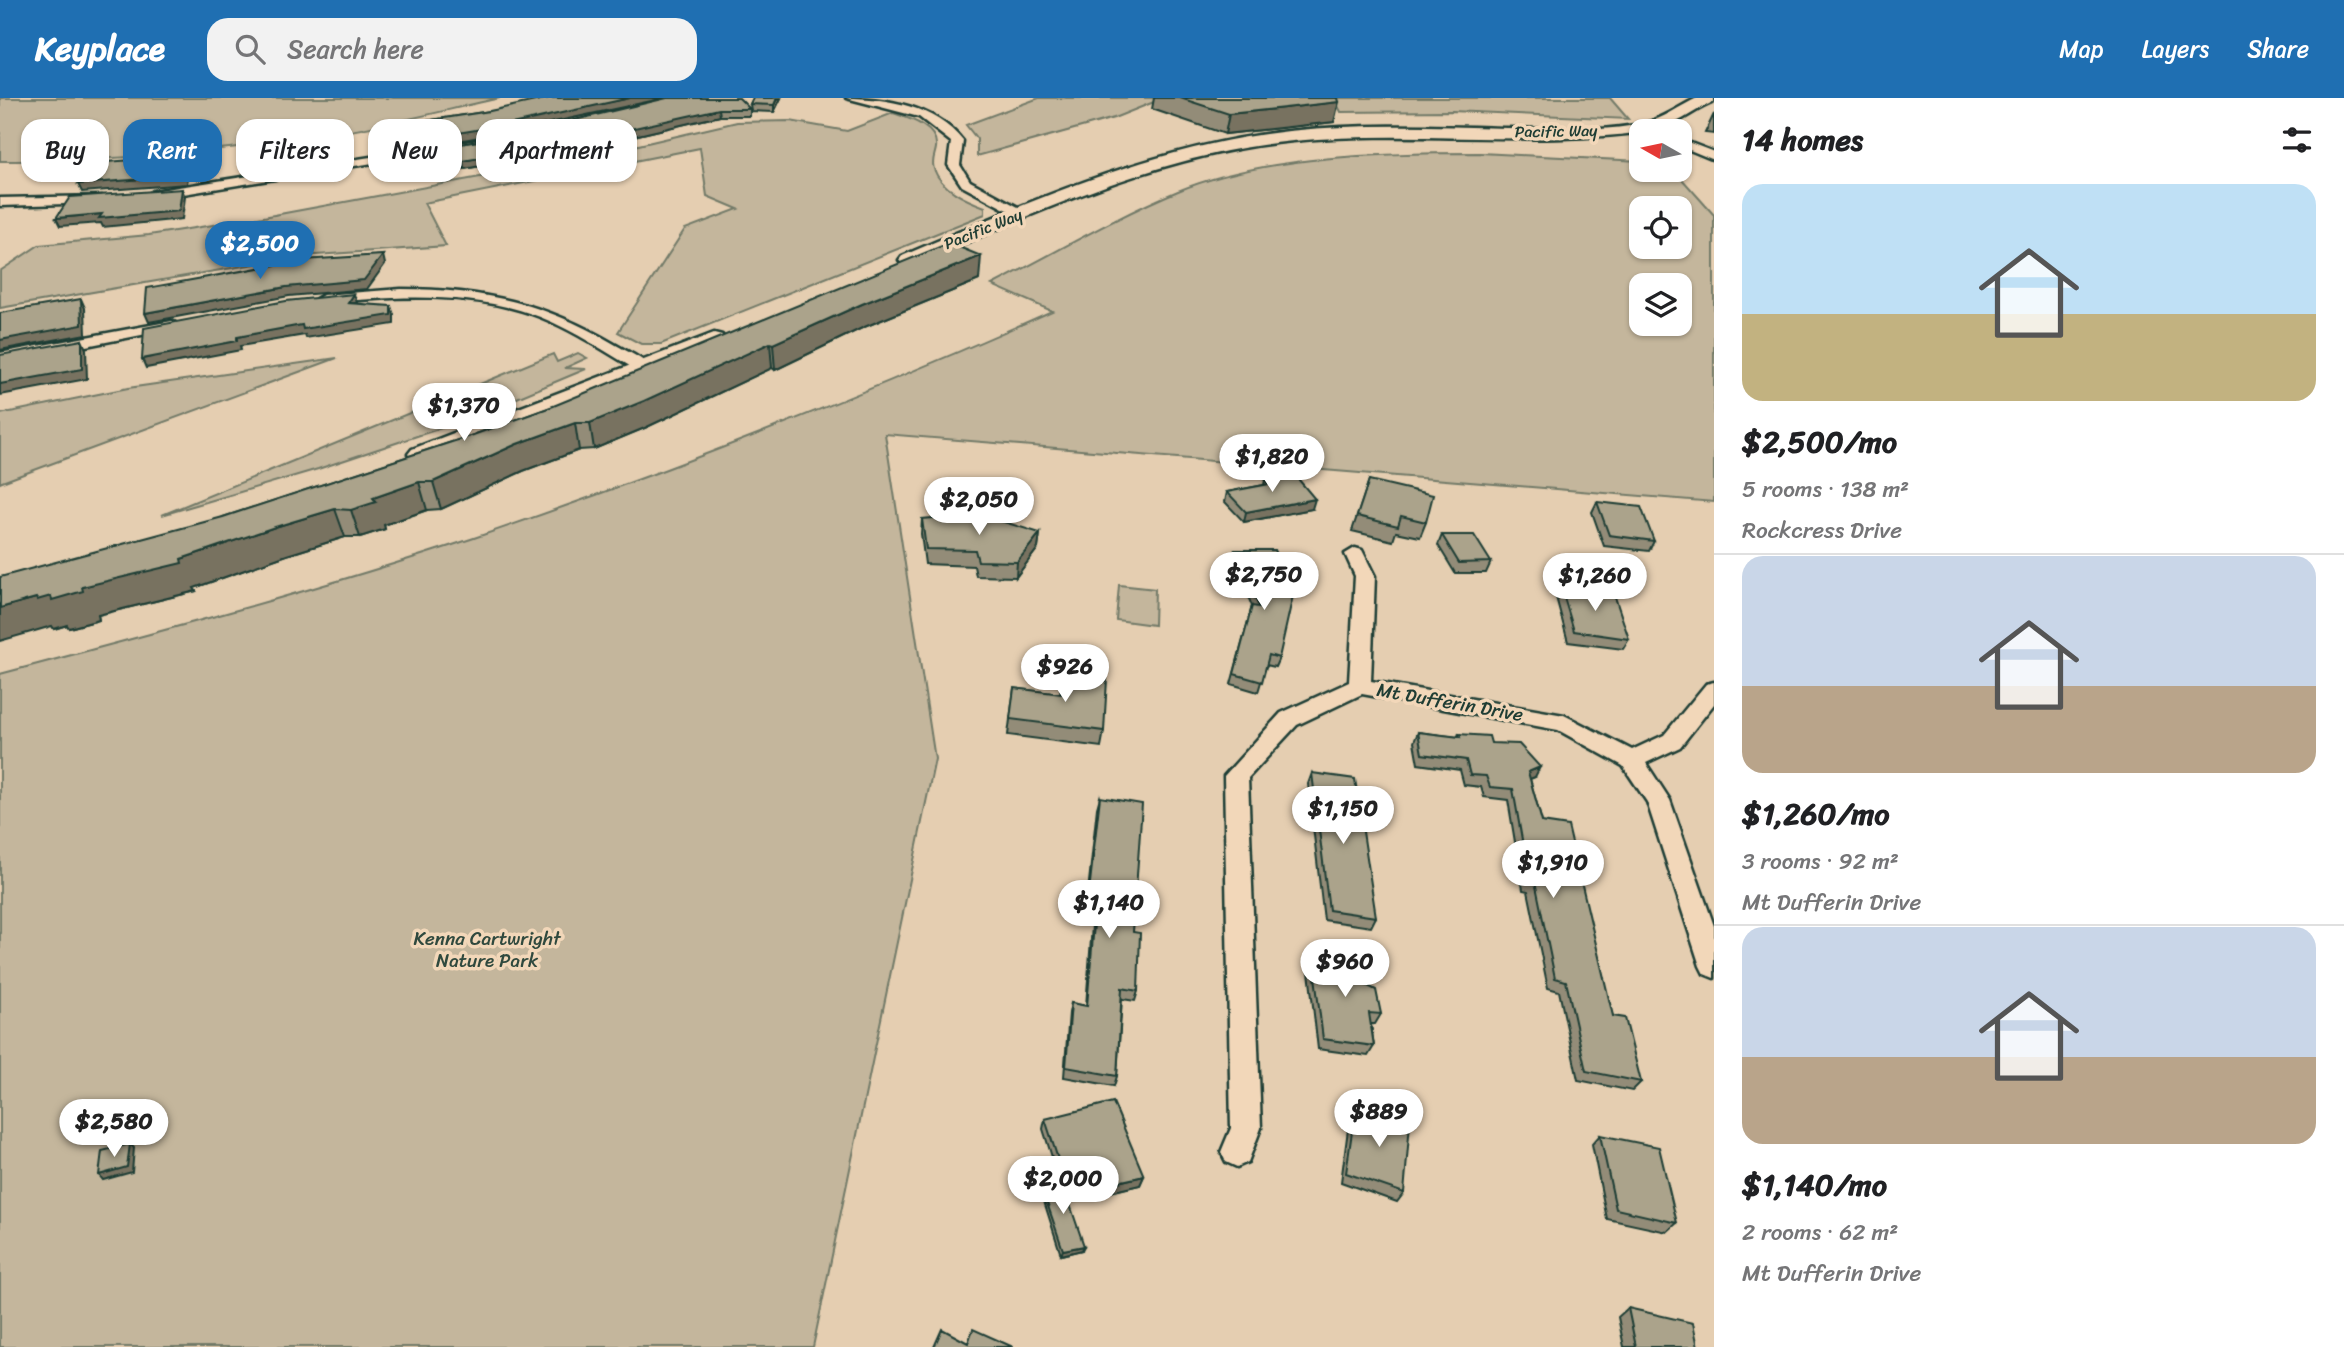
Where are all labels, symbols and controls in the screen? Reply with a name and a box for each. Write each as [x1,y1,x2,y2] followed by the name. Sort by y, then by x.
[207,18,697,81] search box
[35,20,165,78] text: Keyplace
[287,26,424,72] text: Search here
[2059,28,2104,70] text: Map
[2142,28,2209,70] text: Layers
[2247,28,2309,70] text: Share
[231,30,269,68] icon: search
[1742,113,1863,167] text: 14 homes
[1514,116,1598,146] street label: Pacific Way
[21,119,109,182] chip: Buy
[123,119,222,182] chip: Rent
[236,119,354,182] chip: Filters
[368,119,462,182] chip: New
[476,119,637,182] chip: Apartment
[1629,119,1692,182] north arrow
[1629,119,1692,336] map controls
[2278,121,2316,159] icon: filters
[1629,196,1692,259] button: locate
[939,200,1028,258] street label: Pacific Way
[203,222,317,281] pin: $2,500
[221,223,299,264] text: $2,500
[1966,230,2092,356] icon: home
[1629,273,1692,336] button: layers
[407,384,521,443] pin: $1,370
[428,385,500,426] text: $1,370
[1742,415,1897,469] text: $2,500/mo
[1215,434,1329,494] pin: $1,820
[1235,436,1309,477] text: $1,820
[1742,469,1909,510] text: 5 rooms · 138 m²
[922,478,1036,537] pin: $2,050
[940,479,1018,520] text: $2,050
[1742,510,1902,551] text: Rockcress Drive
[1207,552,1321,612] pin: $2,750
[1226,554,1302,595] text: $2,750
[1538,554,1652,613] pin: $1,260
[1559,555,1631,596] text: $1,260
[1966,602,2092,728] icon: home
[1024,644,1106,704] pin: $926
[1037,646,1093,687] text: $926
[1374,673,1526,731] street label: Mt Dufferin Drive
[1286,786,1400,846] pin: $1,150
[1742,787,1890,841] text: $1,260/mo
[1308,788,1378,829] text: $1,150
[1496,840,1610,900] pin: $1,910
[1742,841,1899,882] text: 3 rooms · 92 m²
[1518,842,1588,883] text: $1,910
[1052,880,1166,940] pin: $1,140
[1074,882,1144,923] text: $1,140
[1742,882,1921,923] text: Mt Dufferin Drive
[413,922,562,977] park label: Kenna Cartwright Nature Park
[1304,940,1386,999] pin: $960
[1316,941,1374,982] text: $960
[1966,973,2092,1099] icon: home
[1338,1090,1420,1149] pin: $889
[1350,1091,1408,1132] text: $889
[57,1100,171,1159] pin: $2,580
[75,1101,153,1142] text: $2,580
[1006,1156,1120,1216] pin: $2,000
[1024,1158,1102,1199] text: $2,000
[1742,1158,1887,1212] text: $1,140/mo
[1742,1212,1898,1253] text: 2 rooms · 62 m²
[1742,1253,1921,1294] text: Mt Dufferin Drive

